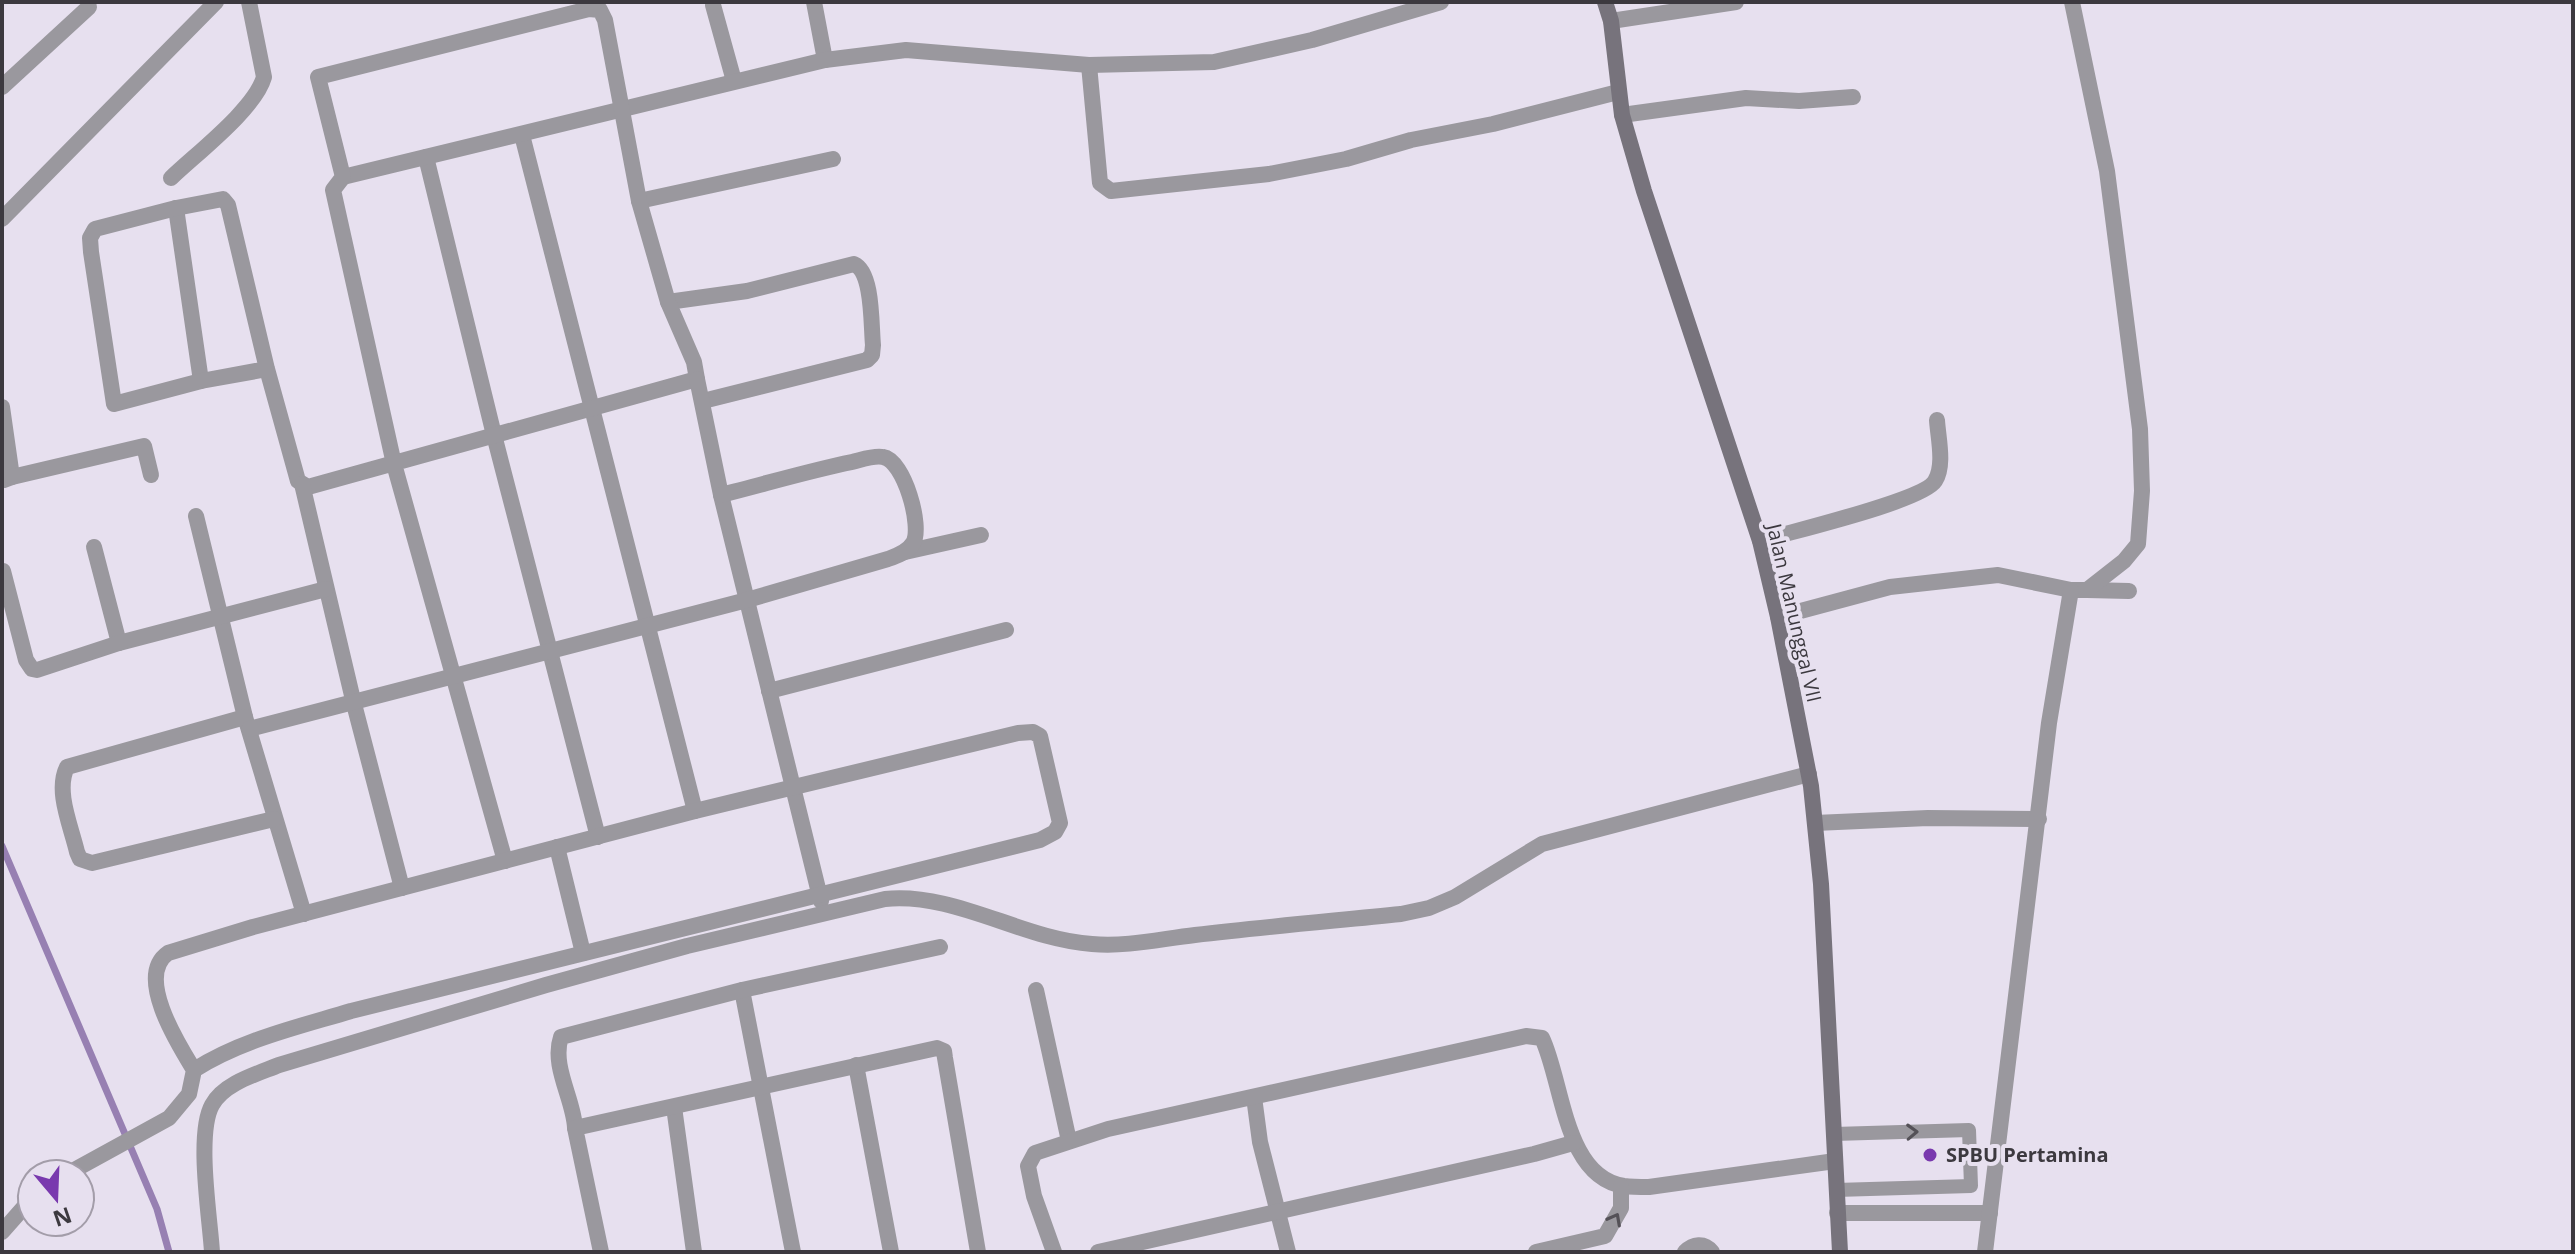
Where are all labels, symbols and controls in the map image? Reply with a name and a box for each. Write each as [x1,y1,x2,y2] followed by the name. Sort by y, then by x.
[1760,519,1828,705] street label: Jalan Manunggal VII
[1906,1123,1919,1140] one-way arrow
[1946,1141,2109,1168] place label: SPBU Pertamina
[1921,1146,1939,1164] marker: SPBU Pertamina
[16,1158,96,1238] north arrow
[49,1201,76,1235] text: N
[1605,1213,1620,1227] one-way arrow

